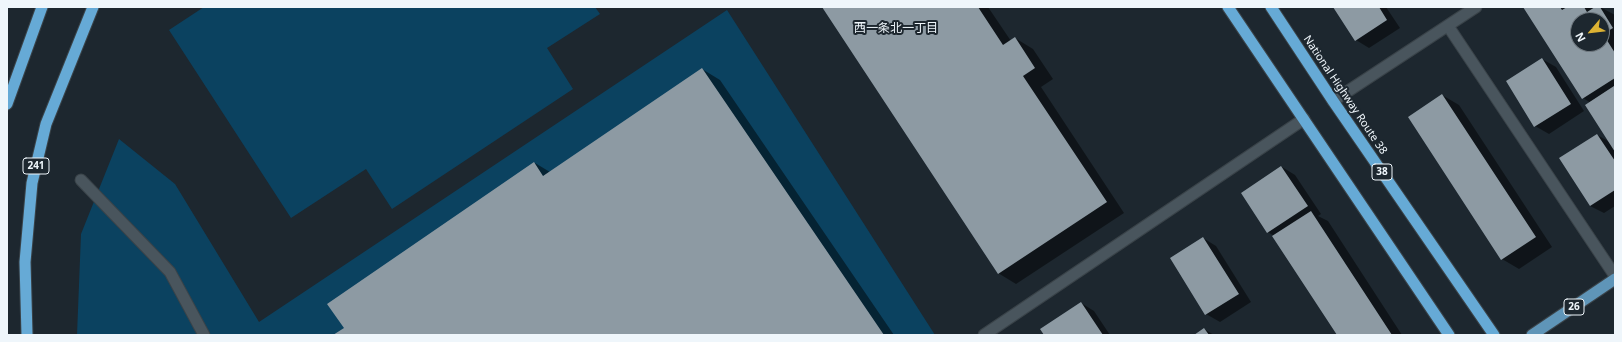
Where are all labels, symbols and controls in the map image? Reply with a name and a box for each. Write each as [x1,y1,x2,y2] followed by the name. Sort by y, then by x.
[1570,12,1610,52] north arrow
[854,22,938,36] district label: 西一条北一丁目
[1571,30,1589,45] text: N
[1300,33,1390,157] street label: National Highway Route 38
[23,158,49,174] road number: 241
[1372,164,1392,180] road number: 38
[1564,299,1584,315] road number: 26

